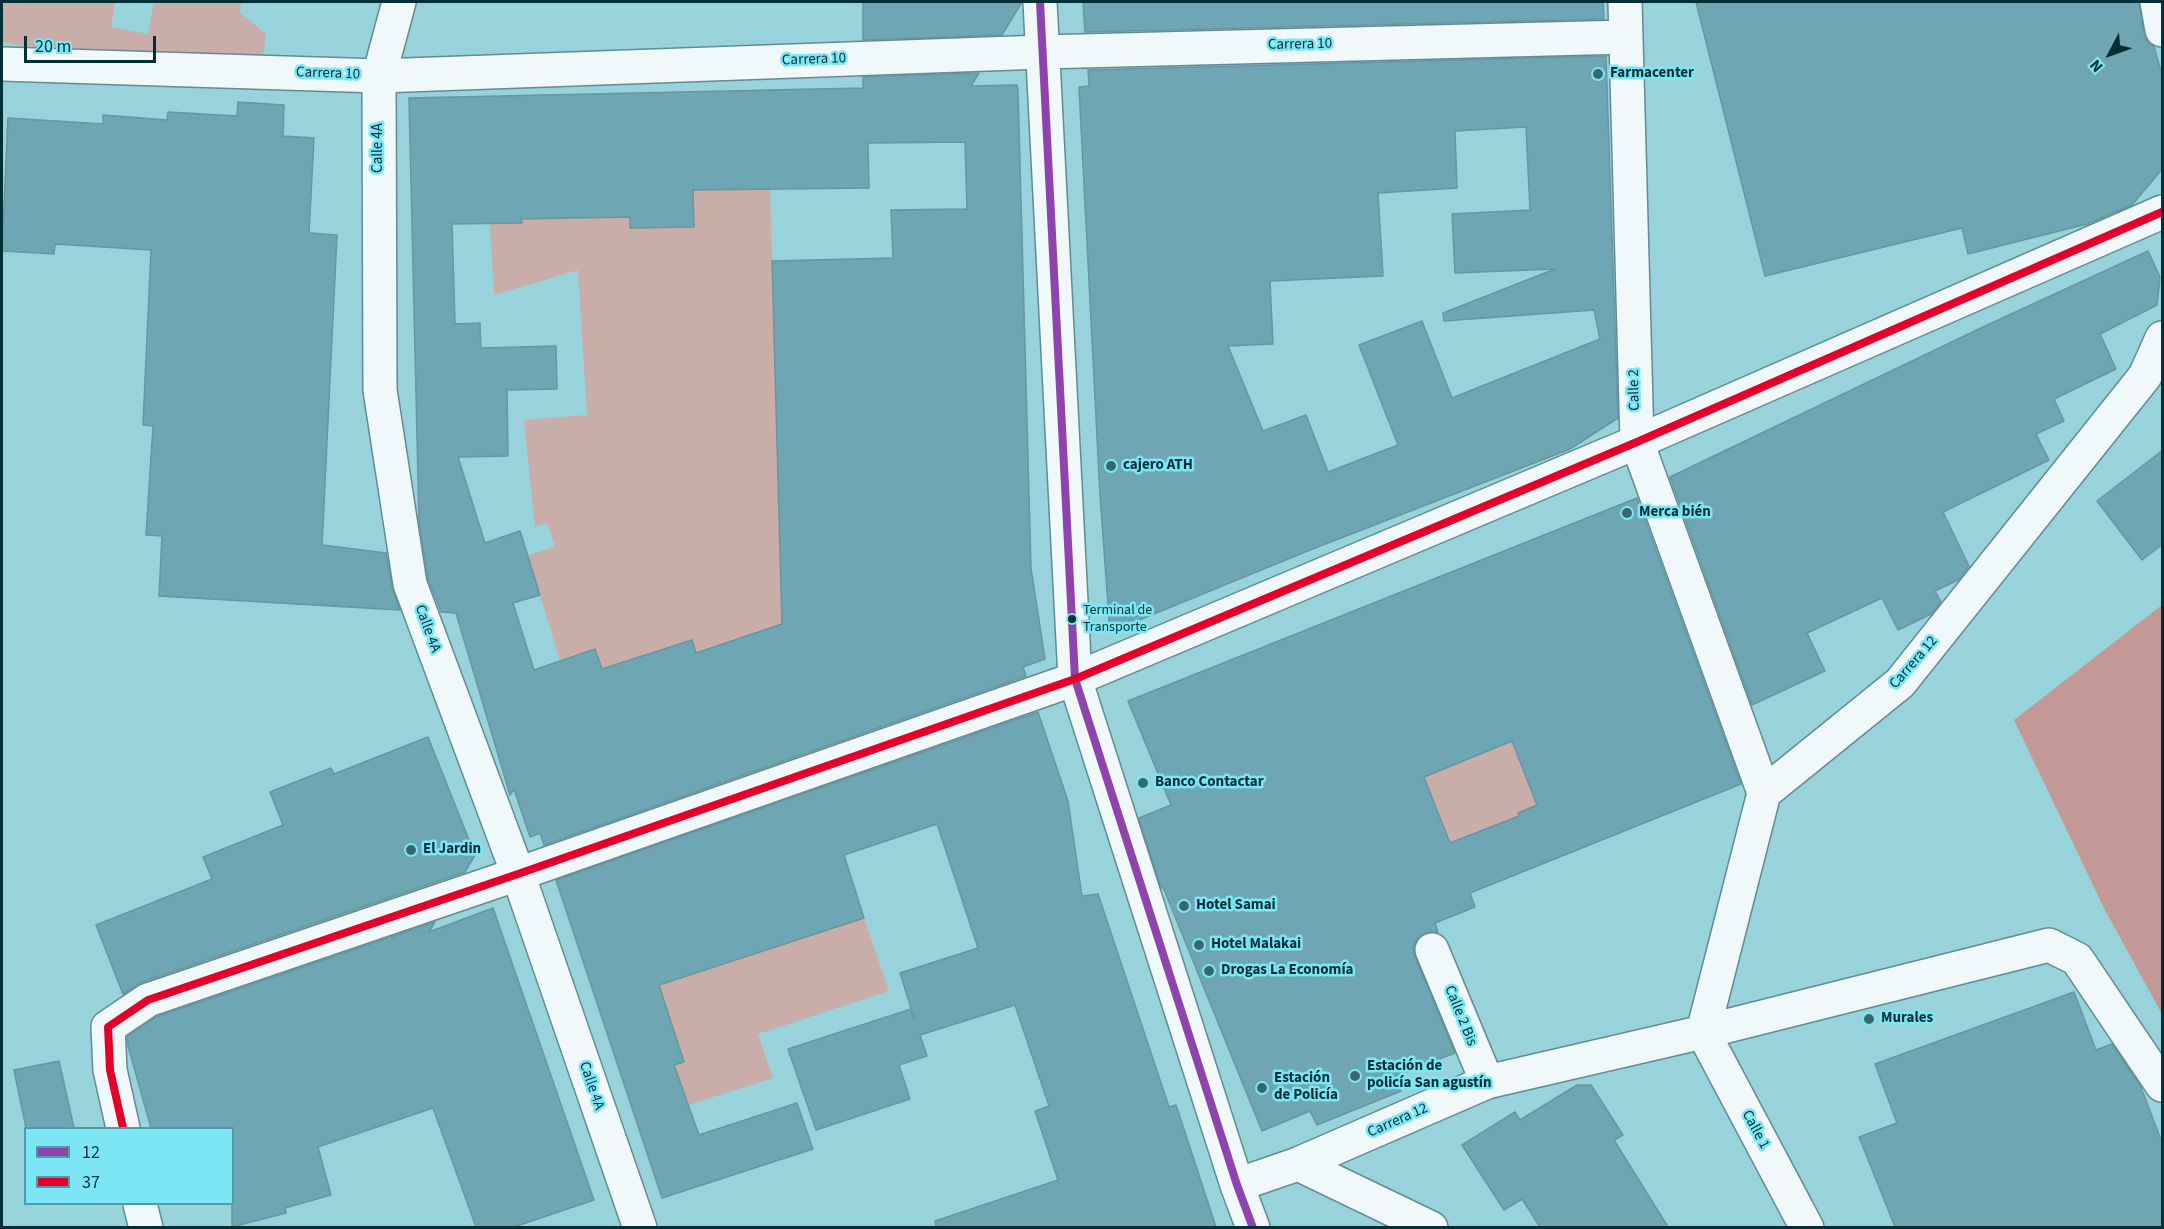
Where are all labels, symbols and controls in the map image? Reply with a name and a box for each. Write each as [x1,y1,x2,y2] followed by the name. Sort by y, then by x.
[27,24,159,62] scale bar
[2080,24,2140,84] north arrow
[35,34,71,59] text: 20 m
[1268,35,1332,55] street label: Carrera 10
[782,50,846,70] street label: Carrera 10
[2085,55,2108,77] text: N
[296,64,360,84] street label: Carrera 10
[1610,65,1694,83] place label: Farmacenter
[1591,67,1605,81] marker: Farmacenter
[370,123,388,173] street label: Calle 4A
[1626,369,1644,411] street label: Calle 2
[1123,457,1193,475] place label: cajero ATH
[1104,459,1118,473] marker: cajero ATH
[1639,504,1711,522] place label: Merca bién
[1620,506,1634,520] marker: Merca bién
[410,603,444,655] street label: Calle 4A
[1083,603,1152,636] place label: Terminal de Transporte
[1066,613,1078,625] marker: Terminal de Transporte
[1886,633,1942,693] street label: Carrera 12
[1155,774,1264,792] place label: Banco Contactar
[1136,776,1150,790] marker: Banco Contactar
[423,841,481,859] place label: El Jardin
[404,843,418,857] marker: El Jardin
[1196,897,1276,915] place label: Hotel Samai
[1177,899,1191,913] marker: Hotel Samai
[1211,936,1301,954] place label: Hotel Malakai
[1192,938,1206,952] marker: Hotel Malakai
[1221,962,1353,980] place label: Drogas La Economía
[1202,964,1216,978] marker: Drogas La Economía
[1440,983,1480,1049] street label: Calle 2 Bis
[1881,1010,1933,1028] place label: Murales
[1862,1012,1876,1026] marker: Murales
[1367,1058,1491,1093] place label: Estación de policía San agustín
[574,1060,608,1112] street label: Calle 4A
[1348,1069,1362,1083] marker: Estación de policía San agustín
[1274,1070,1338,1105] place label: Estación de Policía
[1255,1081,1269,1095] marker: Estación de Policía
[1365,1100,1431,1142] street label: Carrera 12
[1737,1107,1773,1153] street label: Calle 1
[24,1127,234,1205] legend
[82,1140,100,1165] text: 12
[82,1170,100,1195] text: 37

